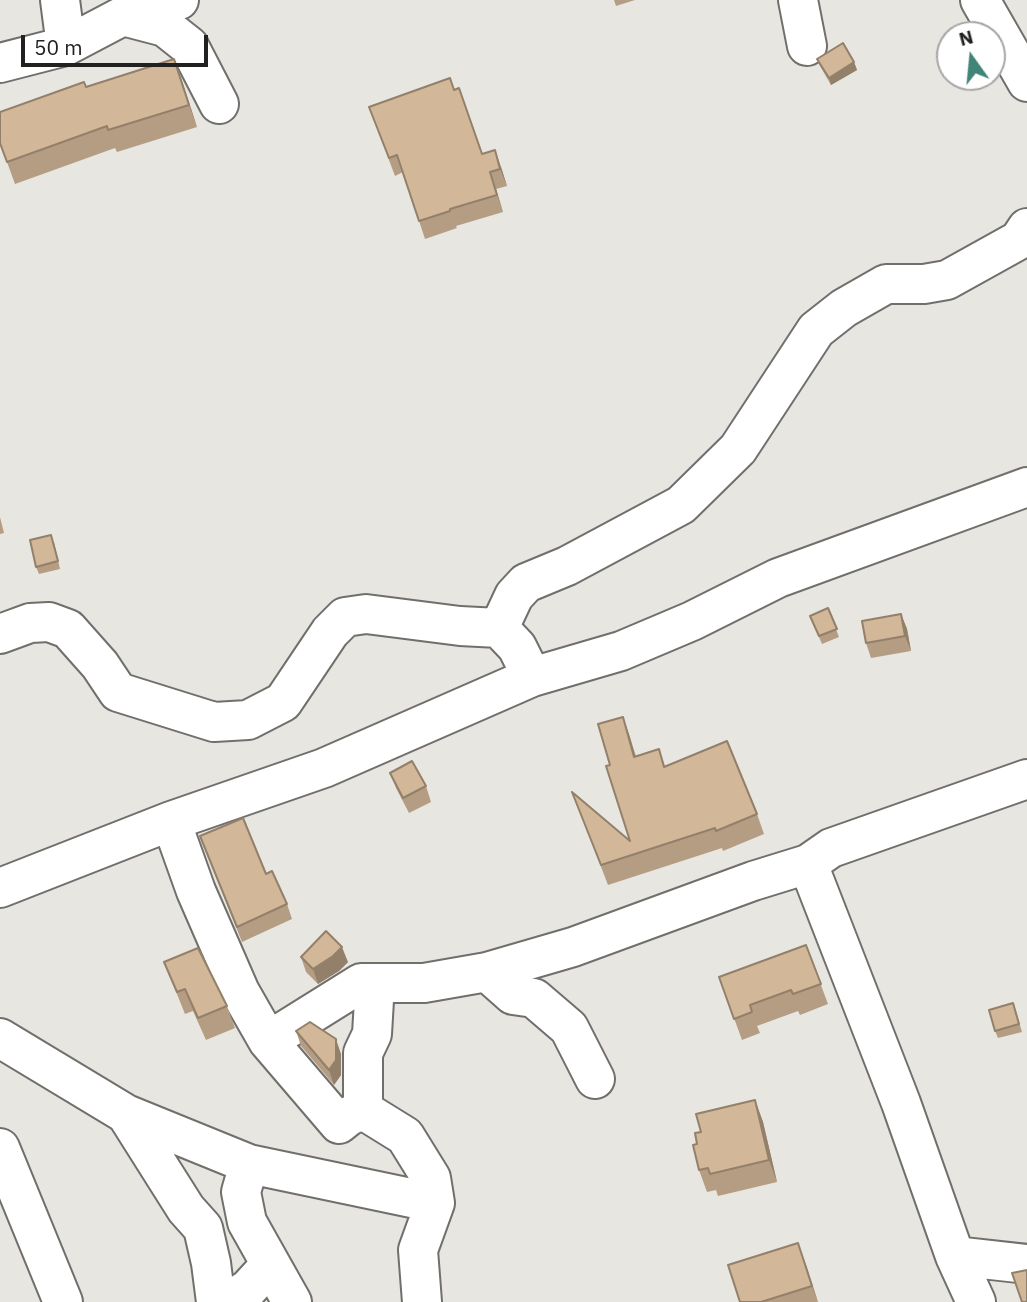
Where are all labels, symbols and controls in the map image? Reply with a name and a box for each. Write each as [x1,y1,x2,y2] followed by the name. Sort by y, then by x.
[24,21,212,65] scale bar
[936,21,1006,91] north arrow
[956,24,976,51] text: N
[34,33,83,61] text: 50 m

